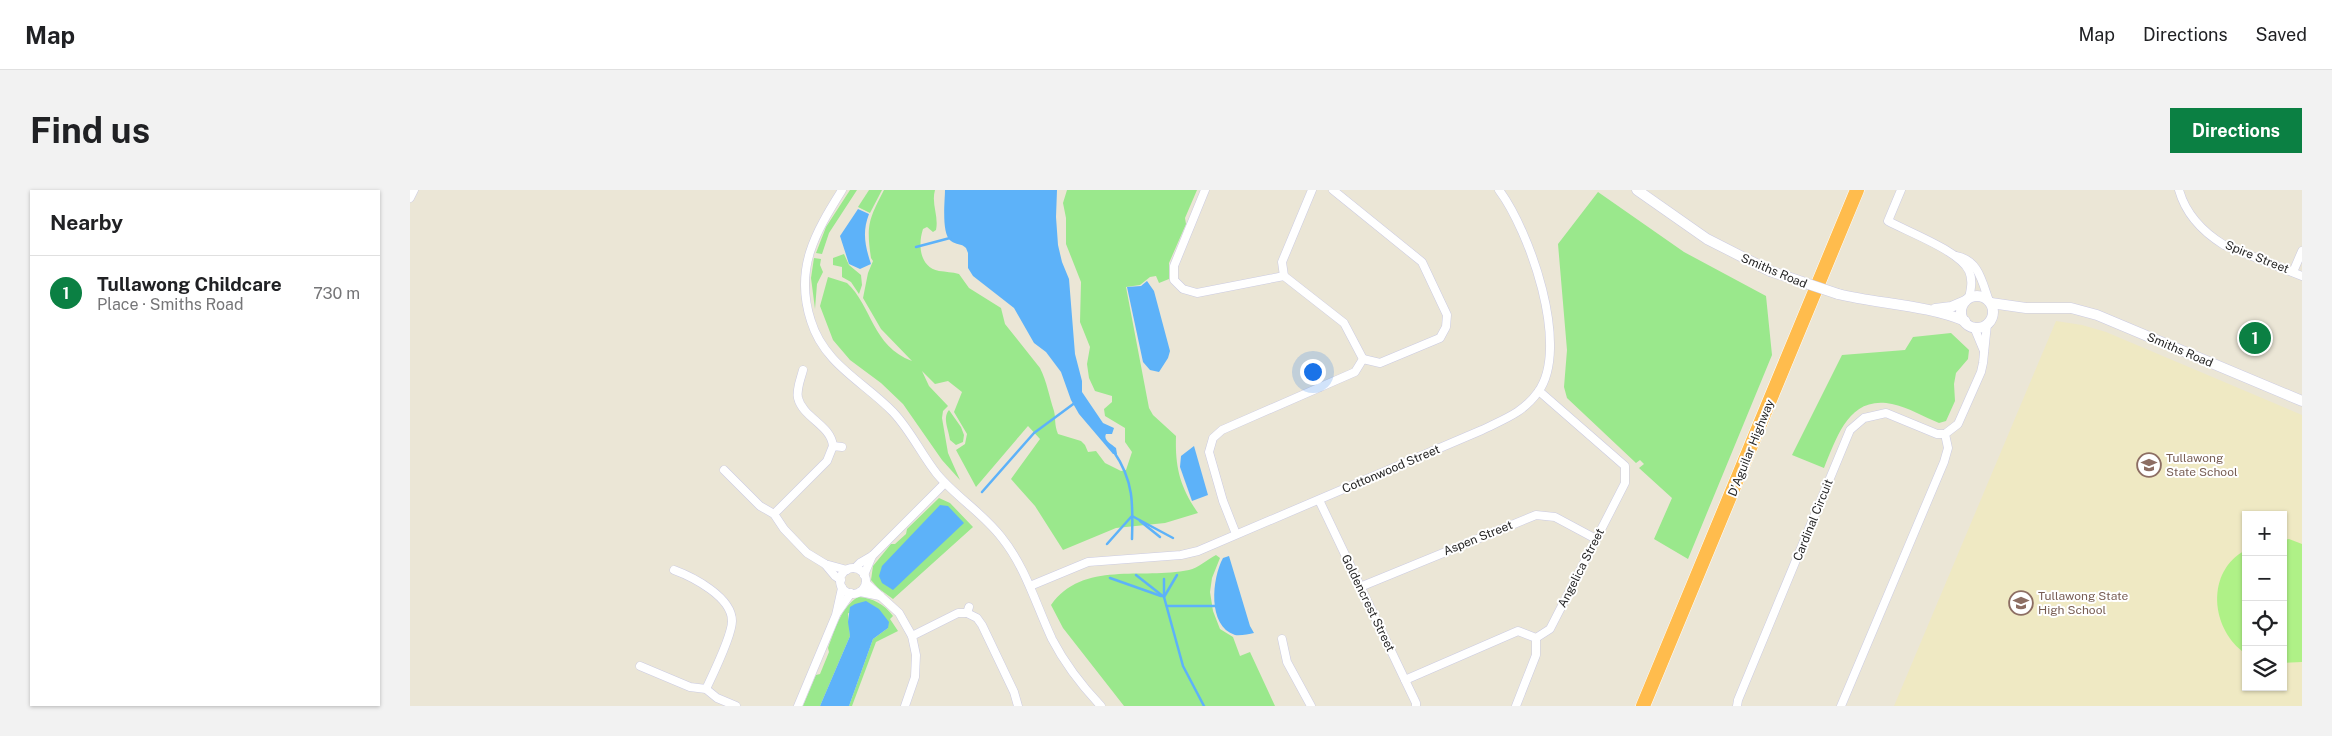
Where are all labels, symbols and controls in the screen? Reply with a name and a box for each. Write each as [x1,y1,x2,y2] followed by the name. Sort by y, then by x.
[25,21,75,49] text: Map
[2078,24,2115,45] text: Map
[2143,24,2228,45] text: Directions
[2256,24,2307,45] text: Saved
[2170,108,2302,153] button: Directions
[30,110,150,151] text: Find us
[50,210,123,235] text: Nearby
[2223,238,2291,276] street label: Spire Street
[1739,251,1809,291] street label: Smiths Road
[97,273,282,295] text: Tullawong Childcare
[63,284,69,303] text: 1
[313,284,360,303] text: 730 m
[97,295,243,314] text: Place · Smiths Road
[2239,319,2271,357] pin: 1
[2145,330,2215,370] street label: Smiths Road
[1300,359,1326,385] your location
[1725,397,1777,498] street label: D'Aguilar Highway
[1340,442,1442,496] street label: Cottonwood Street
[2166,451,2238,479] place label: Tullawong State School
[2136,452,2162,478] school or university icon: Tullawong State School
[1790,477,1836,563] street label: Cardinal Circuit
[2242,511,2287,691] map controls
[2242,511,2287,556] button: +
[1441,518,1515,558] street label: Aspen Street
[1555,526,1607,610] street label: Angelica Street
[1338,552,1398,654] street label: Goldencrest Street
[2242,556,2287,601] button: −
[2038,589,2129,617] place label: Tullawong State High School
[2008,590,2034,616] school or university icon: Tullawong State High School
[2242,601,2287,646] button: locate
[2242,646,2287,691] button: layers

